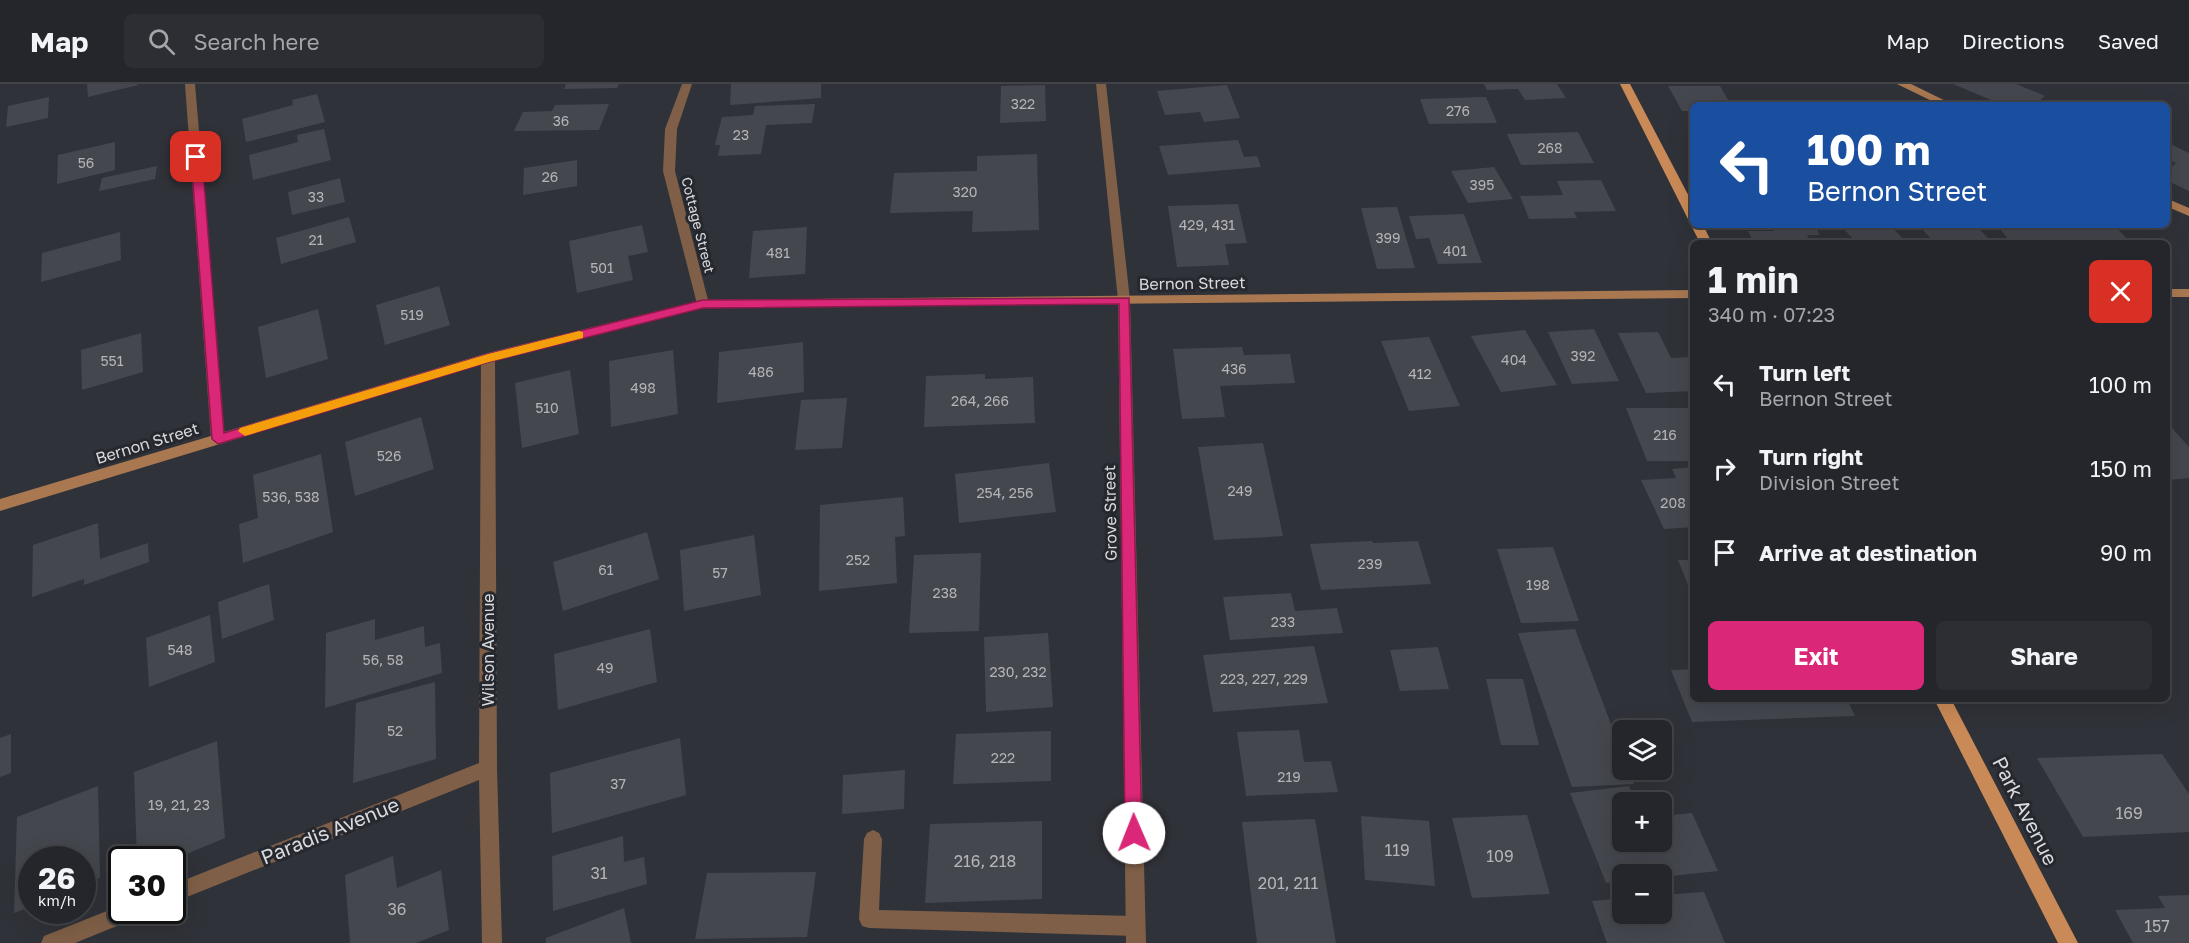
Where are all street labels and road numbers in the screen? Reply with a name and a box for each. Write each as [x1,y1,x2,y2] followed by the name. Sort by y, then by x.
[678,175,719,275] street label: Cottage Street
[1138,272,1246,294] street label: Bernon Street
[93,418,201,468] street label: Bernon Street
[1099,465,1121,561] street label: Grove Street
[478,593,498,707] street label: Wilson Avenue
[1988,752,2064,869] street label: Park Avenue
[257,791,402,869] street label: Paradis Avenue

